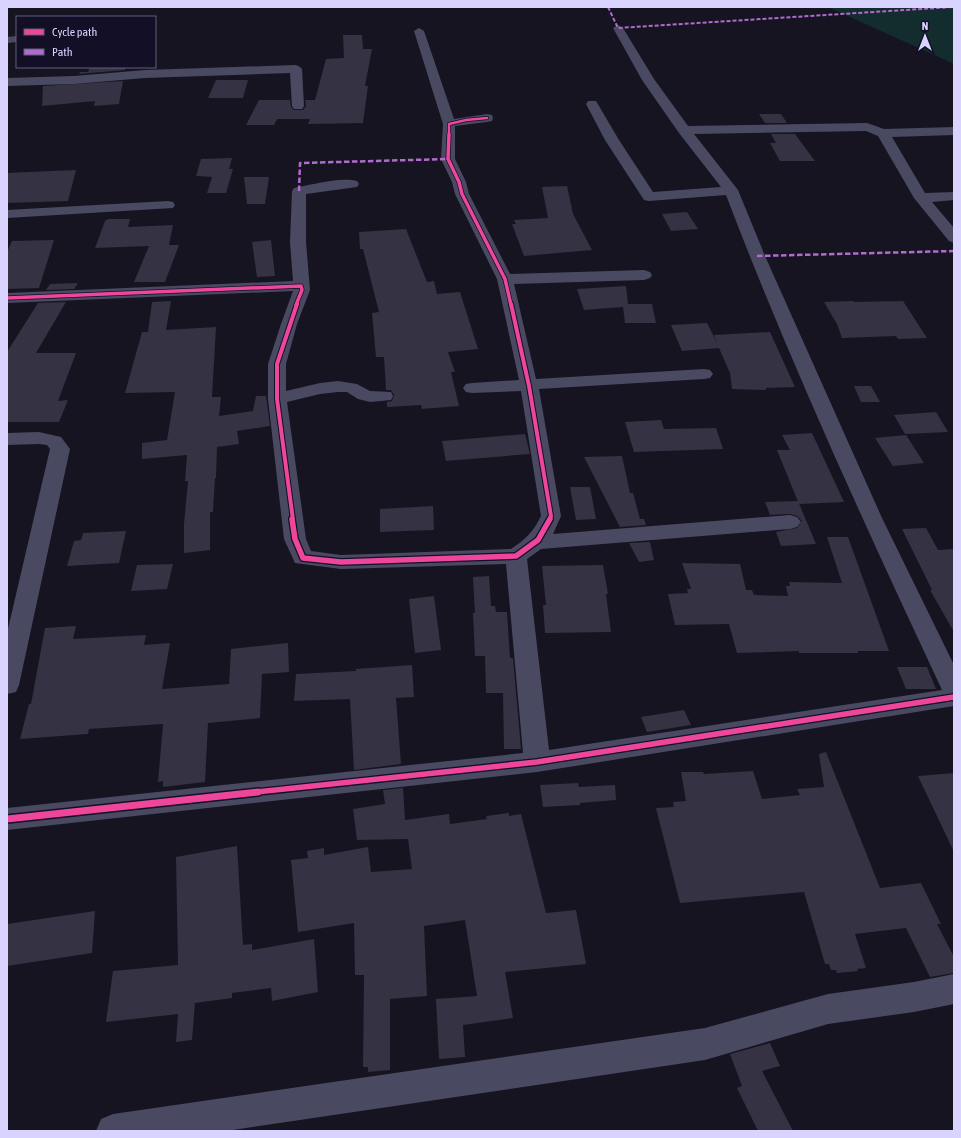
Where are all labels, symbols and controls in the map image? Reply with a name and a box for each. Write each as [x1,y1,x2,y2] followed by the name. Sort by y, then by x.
[16,16,156,68] legend
[905,16,945,56] north arrow
[922,20,928,32] text: N
[52,25,97,39] text: Cycle path
[52,45,73,59] text: Path

